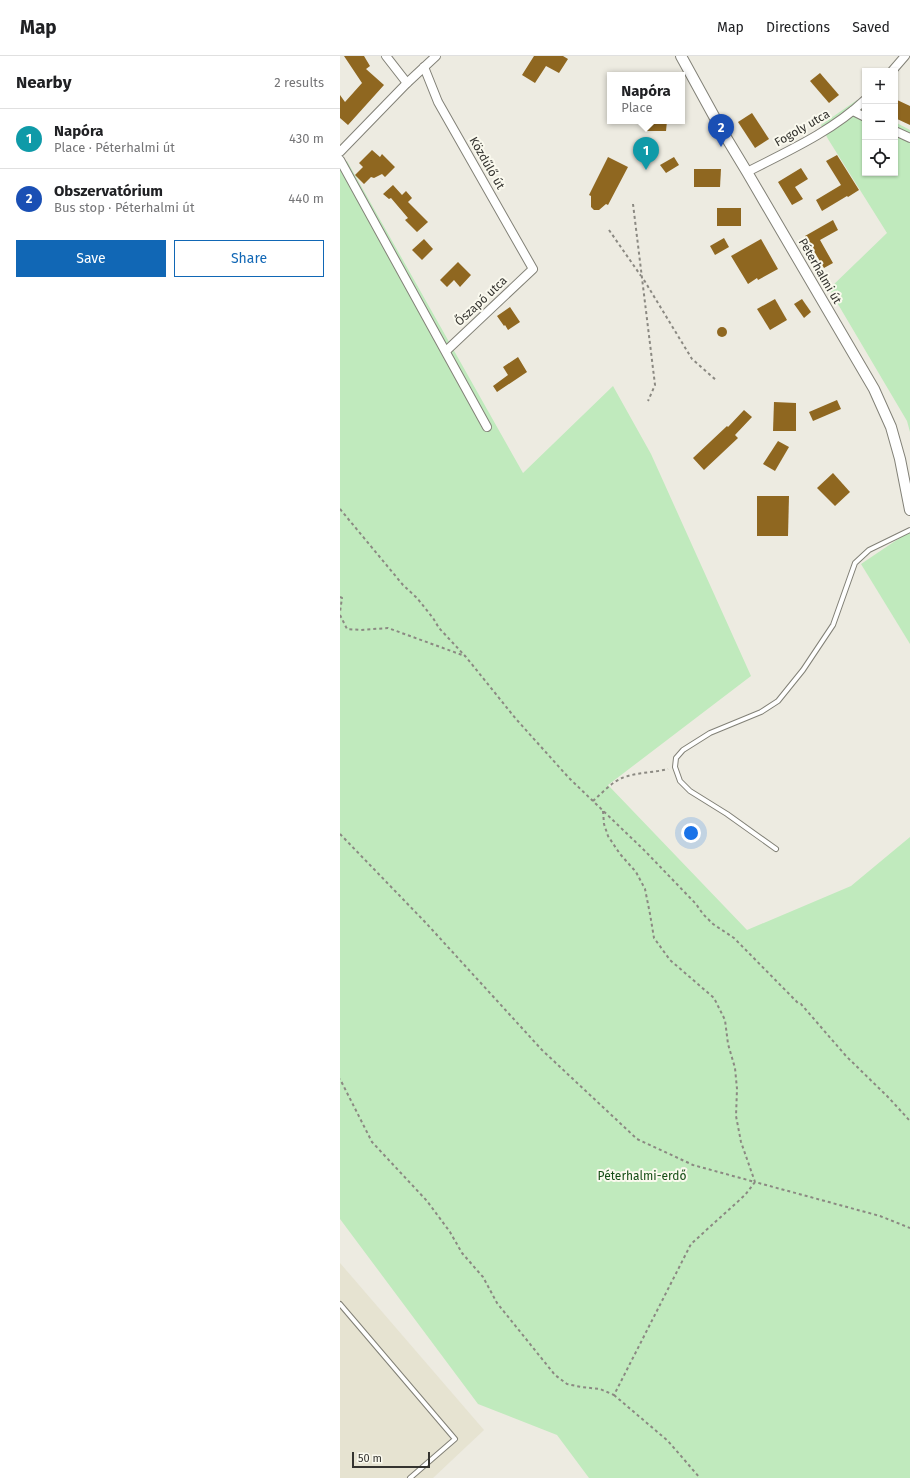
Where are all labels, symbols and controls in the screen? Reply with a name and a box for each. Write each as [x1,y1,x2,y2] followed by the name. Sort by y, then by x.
[20,16,57,39] text: Map
[717,19,744,36] text: Map
[766,19,830,36] text: Directions
[852,19,890,36] text: Saved
[862,68,898,176] map controls
[862,68,898,104] button: +
[16,72,71,93] text: Nearby
[607,72,685,124] popup
[274,75,324,90] text: 2 results
[621,82,671,100] text: Napóra
[621,100,652,115] text: Place
[862,104,898,140] button: −
[772,107,832,149] street label: Fogoly utca
[708,114,734,147] pin: 2
[54,122,104,140] text: Napóra
[26,131,32,146] text: 1
[289,131,324,146] text: 430 m
[466,134,508,192] street label: Közdűlő út
[633,137,659,170] pin: 1
[54,140,175,155] text: Place · Péterhalmi út
[862,140,898,176] button: locate
[54,182,163,200] text: Obszervatórium
[26,191,32,206] text: 2
[288,191,324,206] text: 440 m
[54,200,195,215] text: Bus stop · Péterhalmi út
[796,236,845,307] street label: Péterhalmi út
[16,240,166,277] button: Save
[174,240,324,277] button: Share
[451,272,510,329] street label: Őszapó utca
[681,823,701,843] your location
[598,1169,686,1183] park label: Péterhalmi-erdő
[352,1450,430,1469] scale bar
[358,1452,382,1465] text: 50 m

